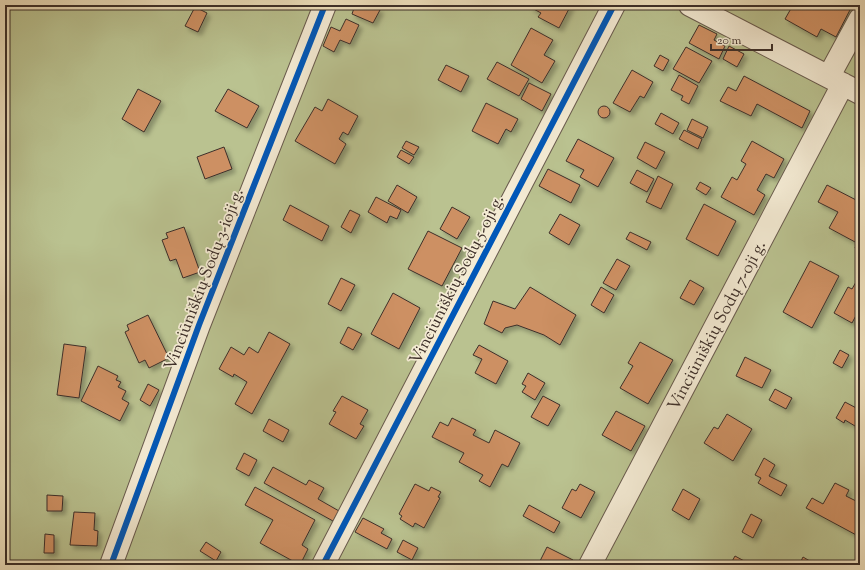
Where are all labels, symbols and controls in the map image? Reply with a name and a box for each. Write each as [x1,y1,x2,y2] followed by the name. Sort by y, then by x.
[711,26,772,52] scale bar
[717,32,742,50] text: 20 m
[159,185,251,374] street label: Vinciūniškių Sodų 3-ioji g.
[405,191,511,369] street label: Vinciūniškių Sodų 5-oji g.
[663,237,773,415] street label: Vinciūniškių Sodų 7-oji g.

